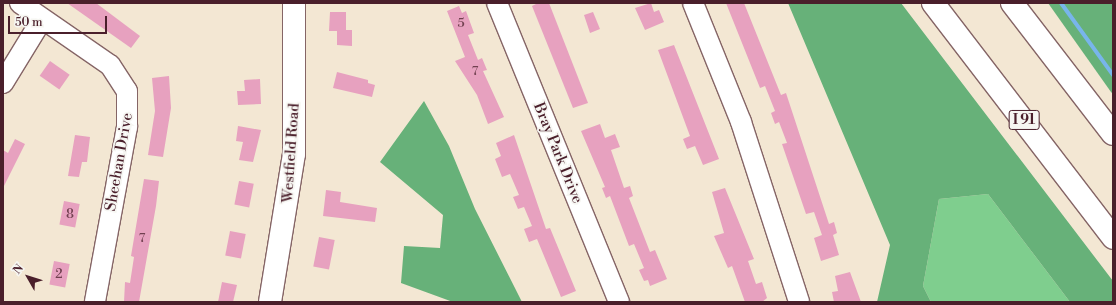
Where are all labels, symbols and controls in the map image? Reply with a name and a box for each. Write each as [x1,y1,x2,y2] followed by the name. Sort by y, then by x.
[10,8,109,34] scale bar
[15,15,43,30] text: 50 m
[457,15,465,31] house number: 5
[472,63,478,79] house number: 7
[530,100,586,206] street label: Bray Park Drive
[279,103,303,203] street label: Westfield Road
[1008,108,1040,132] road number: I 91
[102,111,136,213] street label: Sheehan Drive
[66,206,74,222] house number: 8
[139,230,145,246] house number: 7
[8,257,48,297] north arrow
[10,262,27,277] text: N
[55,266,63,282] house number: 2

